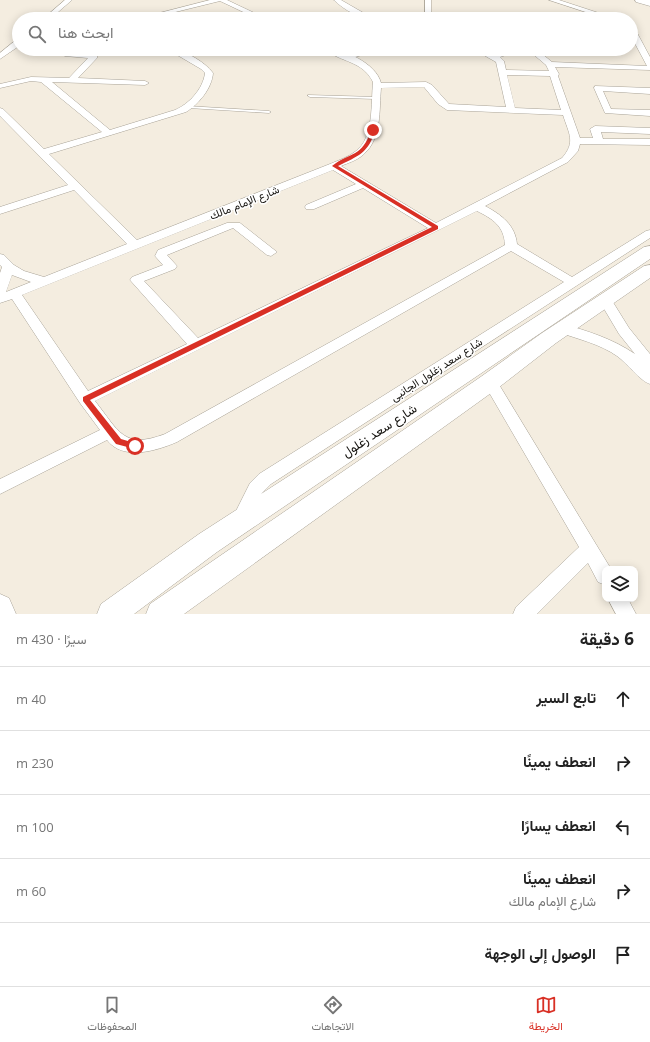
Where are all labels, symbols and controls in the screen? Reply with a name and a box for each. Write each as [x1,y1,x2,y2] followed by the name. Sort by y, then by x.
[12,12,638,56] search box
[58,22,113,42] text: ابحث هنا
[26,23,48,45] icon: search
[364,121,382,139] route end
[207,181,282,224] street label: شارع الإمام مالك
[387,333,486,405] street label: شارع سعد زغلول الجانبى
[338,399,420,462] street label: شارع سعد زغلول
[126,437,144,455] route start
[602,566,638,602] map controls
[602,566,638,602] button: layers
[580,627,634,650] text: 6 دقيقة
[16,630,86,648] text: سيرًا · 430 m
[536,687,596,707] text: تابع السير
[612,688,634,710] icon: ahead
[16,690,46,708] text: 40 m
[523,751,596,771] text: انعطف يمينًا
[612,752,634,774] icon: right
[16,754,54,772] text: 230 m
[521,815,596,835] text: انعطف يسارًا
[612,816,634,838] icon: left
[16,818,54,836] text: 100 m
[523,868,596,888] text: انعطف يمينًا
[612,880,634,902] icon: right
[16,882,46,900] text: 60 m
[509,892,596,910] text: شارع الإمام مالك
[485,943,596,963] text: الوصول إلى الوجهة
[612,944,634,966] icon: arrive
[87,994,137,1036] tab: المحفوظات
[311,994,354,1036] tab: الاتجاهات
[529,994,563,1036] tab: الخريطة

